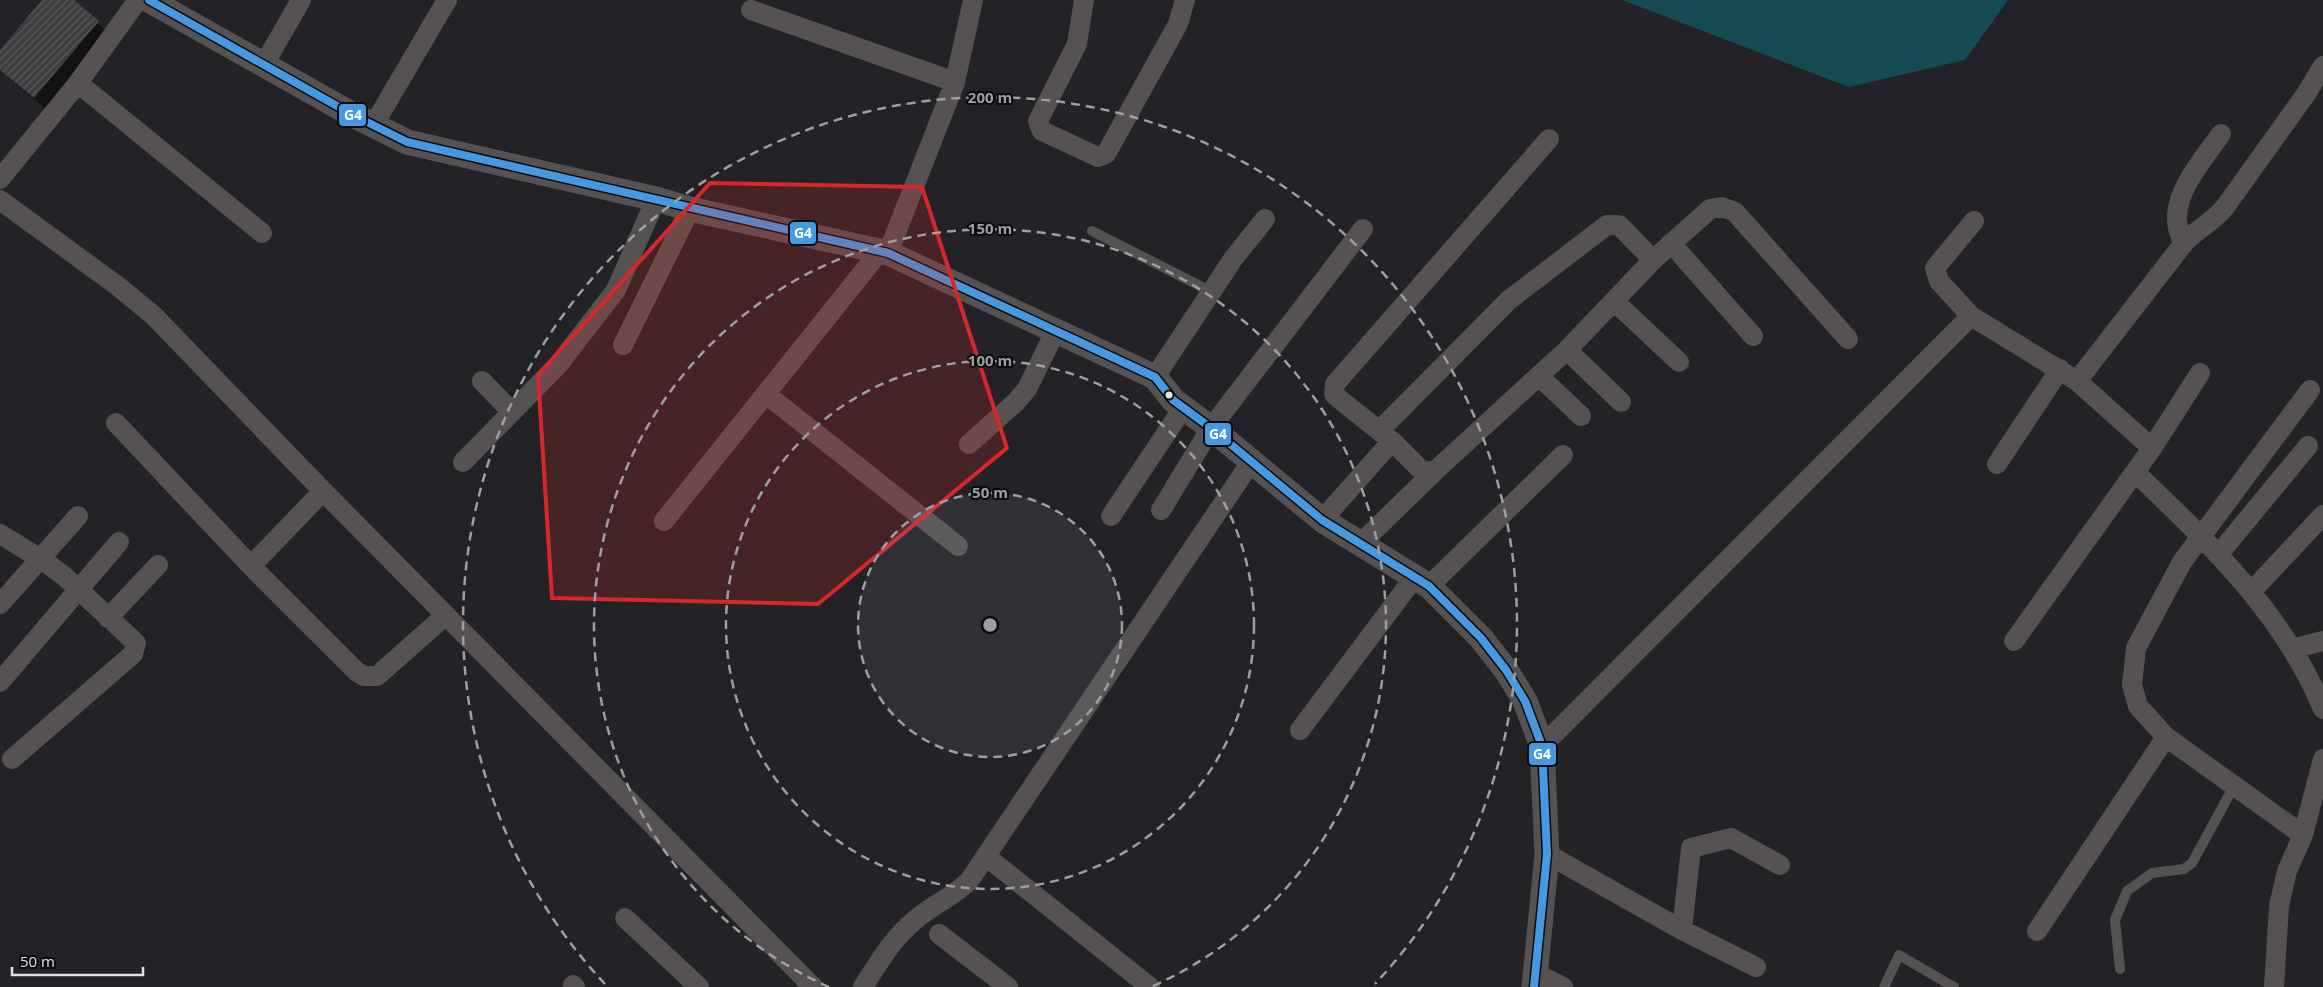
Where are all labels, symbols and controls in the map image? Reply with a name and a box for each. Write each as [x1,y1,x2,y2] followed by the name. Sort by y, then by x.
[968,87,1012,107] text: 200 m
[338,103,367,127] line badge: G4
[344,105,362,124] text: G4
[968,218,1012,238] text: 150 m
[789,221,817,245] line badge: G4
[794,223,812,242] text: G4
[968,350,1012,370] text: 100 m
[1164,390,1174,400] unlabelled marker
[1204,422,1232,446] line badge: G4
[1209,424,1227,443] text: G4
[972,482,1008,502] text: 50 m
[981,616,999,634] centre of rings
[1528,742,1557,766] line badge: G4
[1533,744,1551,763] text: G4
[12,944,144,976] scale bar
[20,951,55,971] text: 50 m

